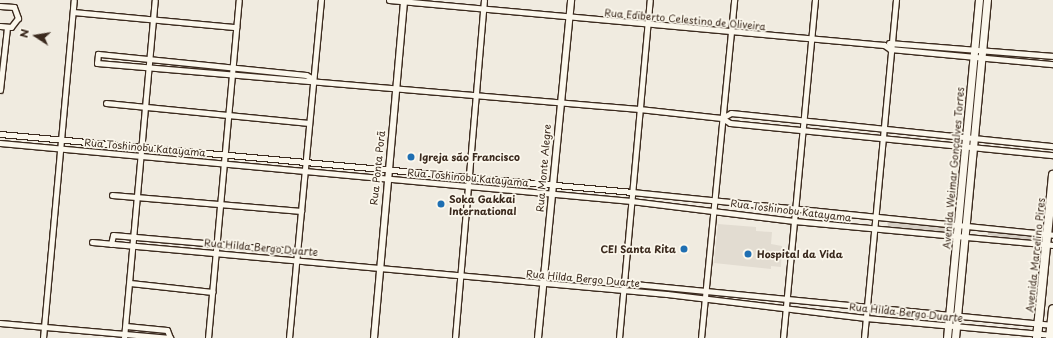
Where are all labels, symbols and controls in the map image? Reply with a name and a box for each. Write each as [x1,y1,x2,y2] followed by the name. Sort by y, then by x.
[603,6,767,32] street label: Rua Ediberto Celestino de Oliveira
[16,16,56,56] north arrow
[15,27,33,39] text: N
[940,86,966,250] street label: Avenida Weimar Gonçalves Torres
[533,124,553,212] street label: Rua Monte Alegre
[367,130,387,206] street label: Rua Ponta Porã
[83,136,207,158] street label: Rua Toshinobu Katayama
[419,151,521,163] place label: Igreja são Francisco
[406,152,416,162] marker: Igreja são Francisco
[406,166,530,188] street label: Rua Toshinobu Katayama
[449,192,516,216] place label: Soka Gakkai International
[730,197,852,223] street label: Rua Toshinobu Katayama
[1023,197,1047,313] street label: Avenida Marcelino Pires
[436,199,446,209] marker: Soka Gakkai International
[203,236,319,258] street label: Rua Hilda Bergo Duarte
[600,243,676,255] place label: CEI Santa Rita
[679,244,689,254] marker: CEI Santa Rita
[742,248,754,260] marker: Hospital da Vida
[757,248,842,260] place label: Hospital da Vida
[525,267,641,289] street label: Rua Hilda Bergo Duarte
[848,300,964,324] street label: Rua Hilda Bergo Duarte

